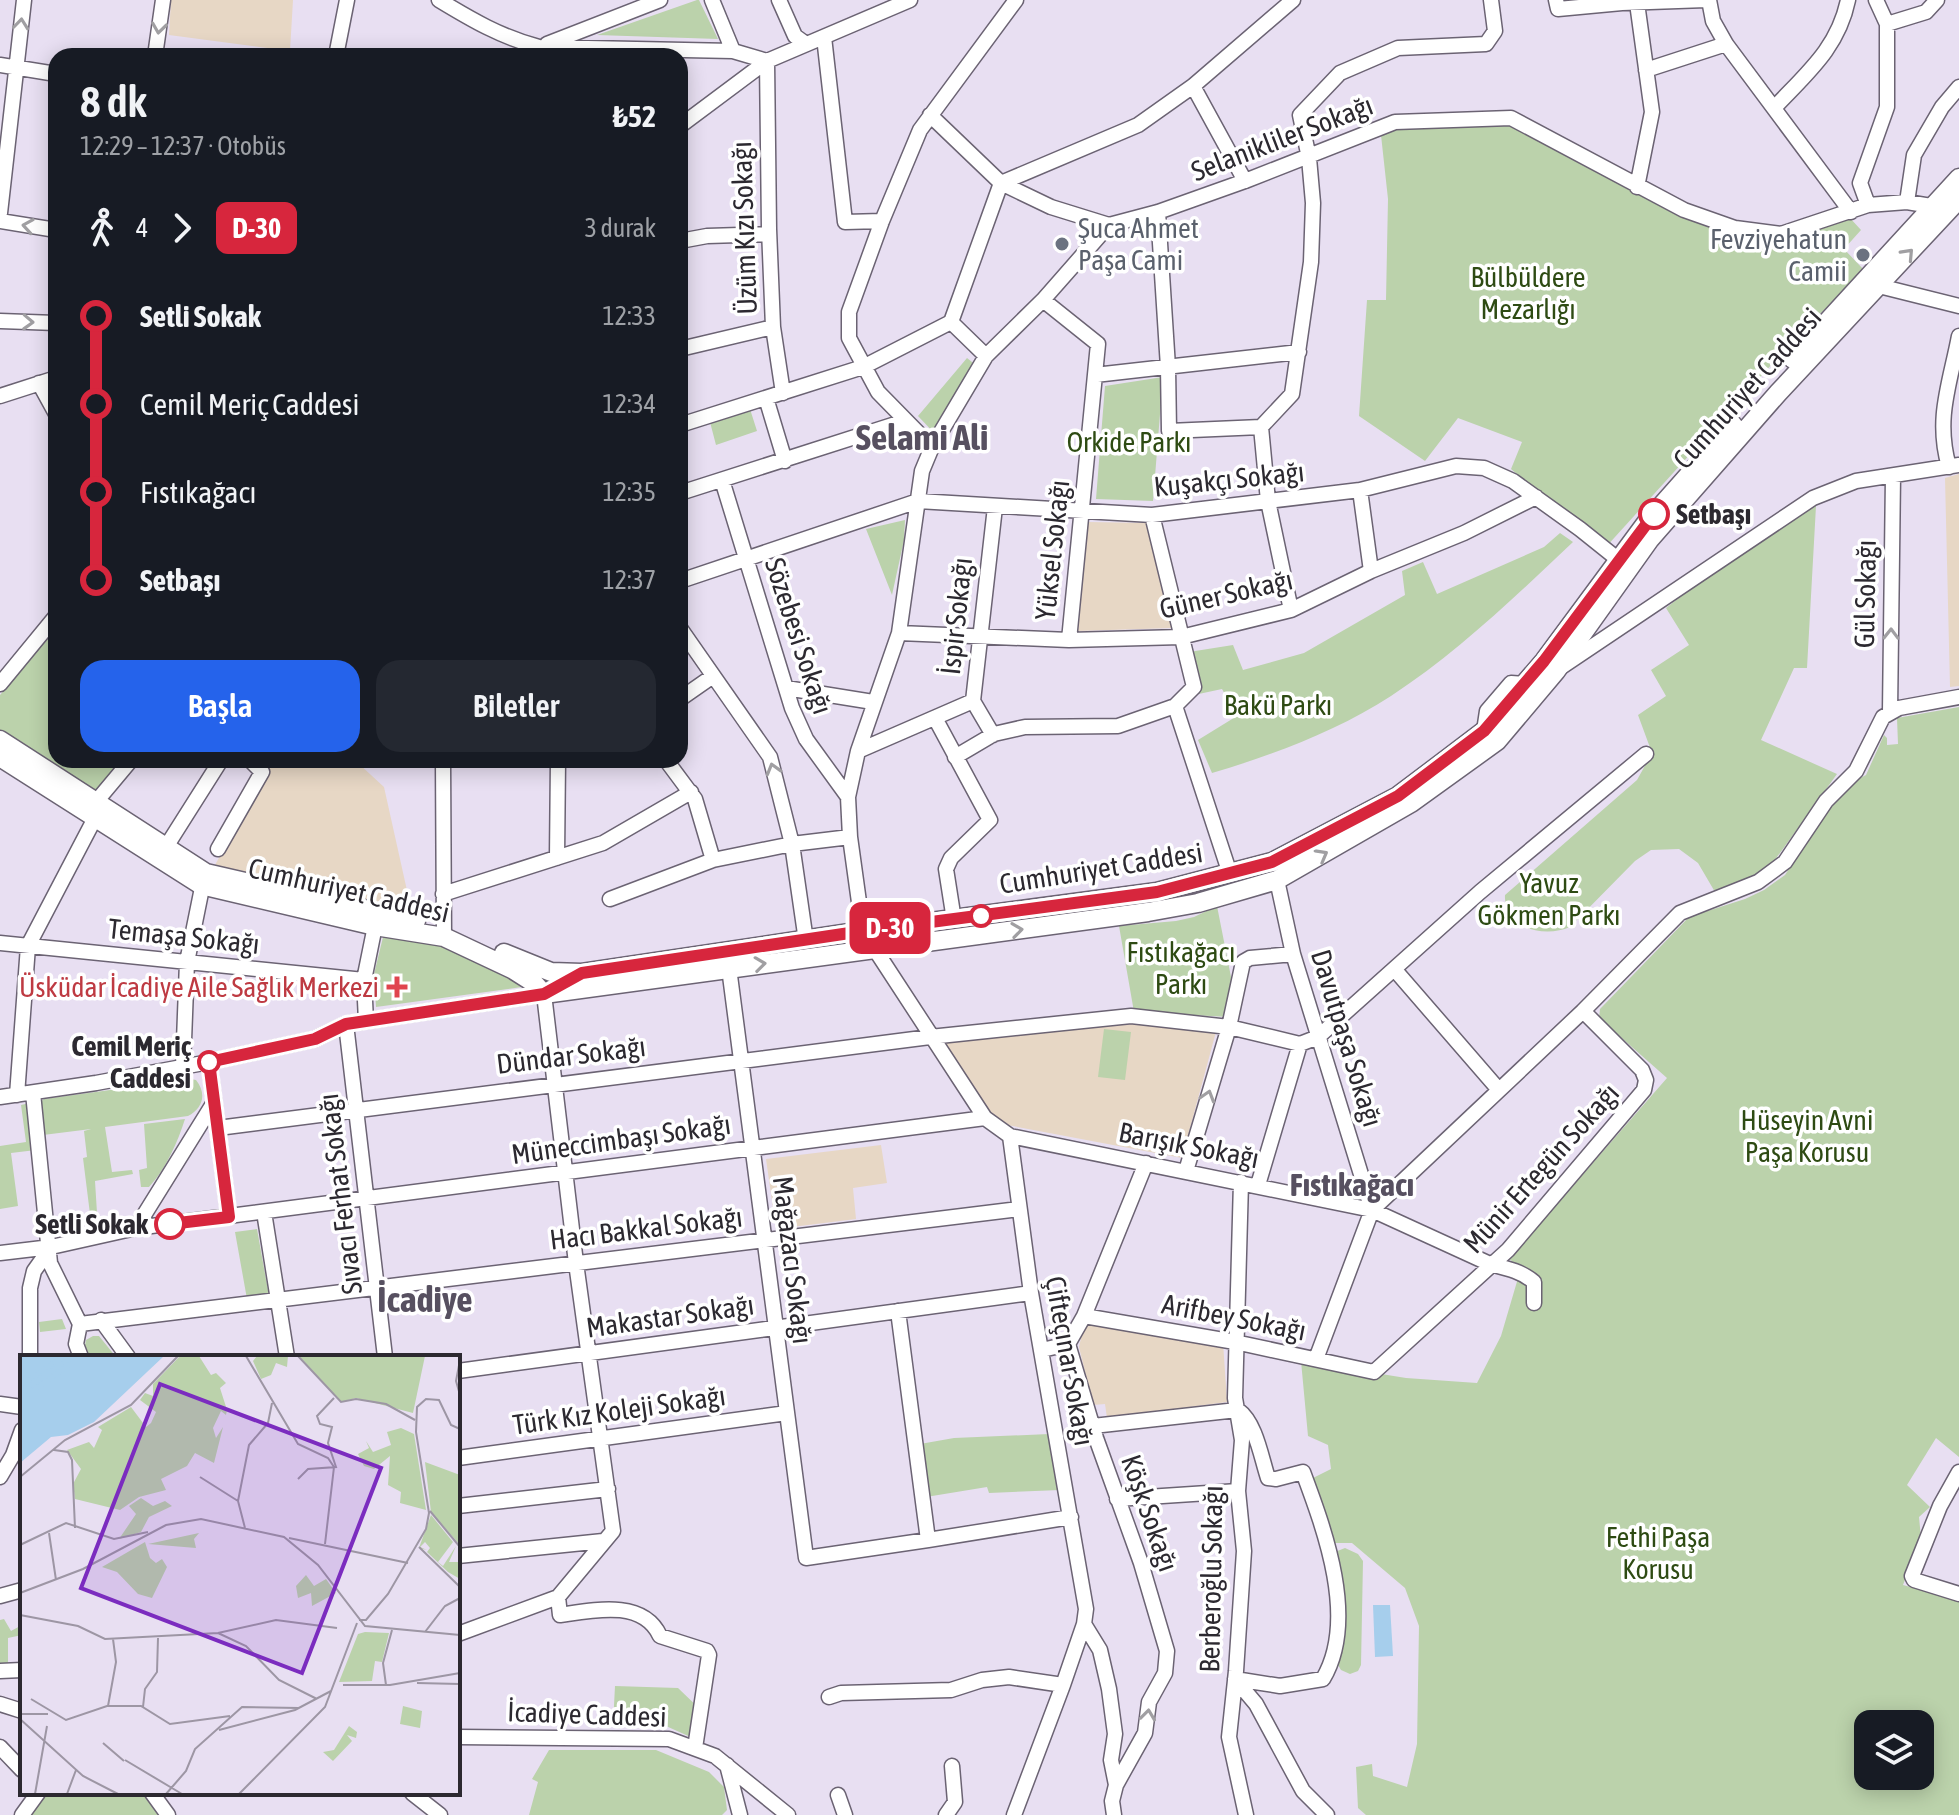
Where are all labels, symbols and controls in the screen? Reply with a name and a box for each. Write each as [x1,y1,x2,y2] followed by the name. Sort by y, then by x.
[13,17,30,30] one-way arrow
[151,21,168,35] one-way arrow
[80,76,147,126] text: 8 dk
[1187,89,1377,187] street label: Selanikliler Sokağı
[613,99,656,133] text: ₺52
[80,131,286,161] text: 12:29 – 12:37 · Otobüs
[725,141,763,315] street label: Üzüm Kızı Sokağı
[80,206,124,250] icon: walk
[160,206,204,250] icon: forward
[232,212,281,244] text: D-30
[1078,212,1199,276] place label: Şuca Ahmet Paşa Cami
[136,213,148,243] text: 4
[585,213,656,243] text: 3 durak
[21,218,35,235] one-way arrow
[1710,223,1847,287] place label: Fevziyehatun Camii
[1053,235,1071,253] marker: Şuca Ahmet Paşa Cami
[1854,246,1872,264] marker: Fevziyehatun Camii
[1899,248,1913,263] one-way arrow
[1470,261,1586,325] park label: Bülbüldere Mezarlığı
[140,299,261,333] text: Setli Sokak
[602,301,656,331] text: 12:33
[1666,301,1828,475] street label: Cumhuriyet Caddesi
[22,314,35,331] one-way arrow
[140,387,359,421] text: Cemil Meriç Caddesi
[602,389,656,419] text: 12:34
[856,416,988,458] district label: Selami Ali
[1067,426,1191,458] park label: Orkide Parkı
[1152,455,1306,503] street label: Kuşakçı Sokağı
[140,475,257,509] text: Fıstıkağacı
[602,477,656,507] text: 12:35
[1029,478,1075,622] street label: Yüksel Sokağı
[1676,498,1751,530] place label: Setbaşı
[1639,499,1669,529] marker: Setbaşı
[1848,540,1882,648] street label: Gül Sokağı
[759,554,839,718] street label: Sözebesi Sokağı
[934,556,978,676] street label: İspir Sokağı
[140,563,221,597] text: Setbaşı
[1156,563,1296,625] street label: Güner Sokağı
[602,565,656,595] text: 12:37
[1882,627,1900,640] one-way arrow
[80,660,360,752] button: Başla
[376,660,656,752] button: Biletler
[1224,689,1332,721] park label: Bakü Parkı
[765,763,782,776] one-way arrow
[997,836,1205,900] street label: Cumhuriyet Caddesi
[1314,850,1328,865] one-way arrow
[245,851,453,929] street label: Cumhuriyet Caddesi
[1478,867,1620,931] park label: Yavuz Gökmen Parkı
[834,902,946,954] line badge: D-30
[970,905,992,927] unlabelled marker
[107,912,261,960] street label: Temaşa Sokağı
[865,912,915,944] text: D-30
[1011,921,1024,938] one-way arrow
[1127,936,1235,1000] park label: Fıstıkağacı Parkı
[1305,946,1389,1130] street label: Davutpaşa Sokağı
[753,956,767,973] one-way arrow
[19,971,379,1003] place label: Üsküdar İcadiye Aile Sağlık Merkezi
[386,976,408,998] marker: Üsküdar İcadiye Aile Sağlık Merkezi
[71,1030,192,1094] place label: Cemil Meriç Caddesi
[495,1030,647,1080] street label: Dündar Sokağı
[198,1051,220,1073] marker: Cemil Meriç Caddesi
[1457,1077,1625,1259] street label: Münir Ertegün Sokağı
[1199,1090,1215,1103] one-way arrow
[312,1092,368,1296] street label: Sıvacı Ferhat Sokağı
[1741,1104,1873,1168] park label: Hüseyin Avni Paşa Korusu
[509,1108,733,1170] street label: Müneccimbaşı Sokağı
[1116,1116,1262,1174] street label: Barışık Sokağı
[1290,1166,1414,1203] district label: Fıstıkağacı
[767,1174,819,1346] street label: Mağazacı Sokağı
[548,1200,744,1256] street label: Hacı Bakkal Sokağı
[35,1208,149,1240] place label: Setli Sokak
[155,1209,185,1239] marker: Setli Sokak
[1039,1274,1101,1448] street label: Çifteçınar Sokağı
[377,1278,473,1320] district label: İcadiye
[1159,1287,1309,1347] street label: Arifbey Sokağı
[584,1288,756,1344] street label: Makastar Sokağı
[20,1355,460,1795] inset map
[511,1379,727,1441] street label: Türk Kız Koleji Sokağı
[1115,1451,1185,1575] street label: Köşk Sokağı
[1193,1485,1229,1673] street label: Berberoğlu Sokağı
[1606,1521,1710,1585] park label: Fethi Paşa Korusu
[507,1695,667,1733] street label: İcadiye Caddesi
[1139,1708,1156,1722] one-way arrow
[1854,1710,1934,1790] map controls
[1854,1710,1934,1790] button: layers

